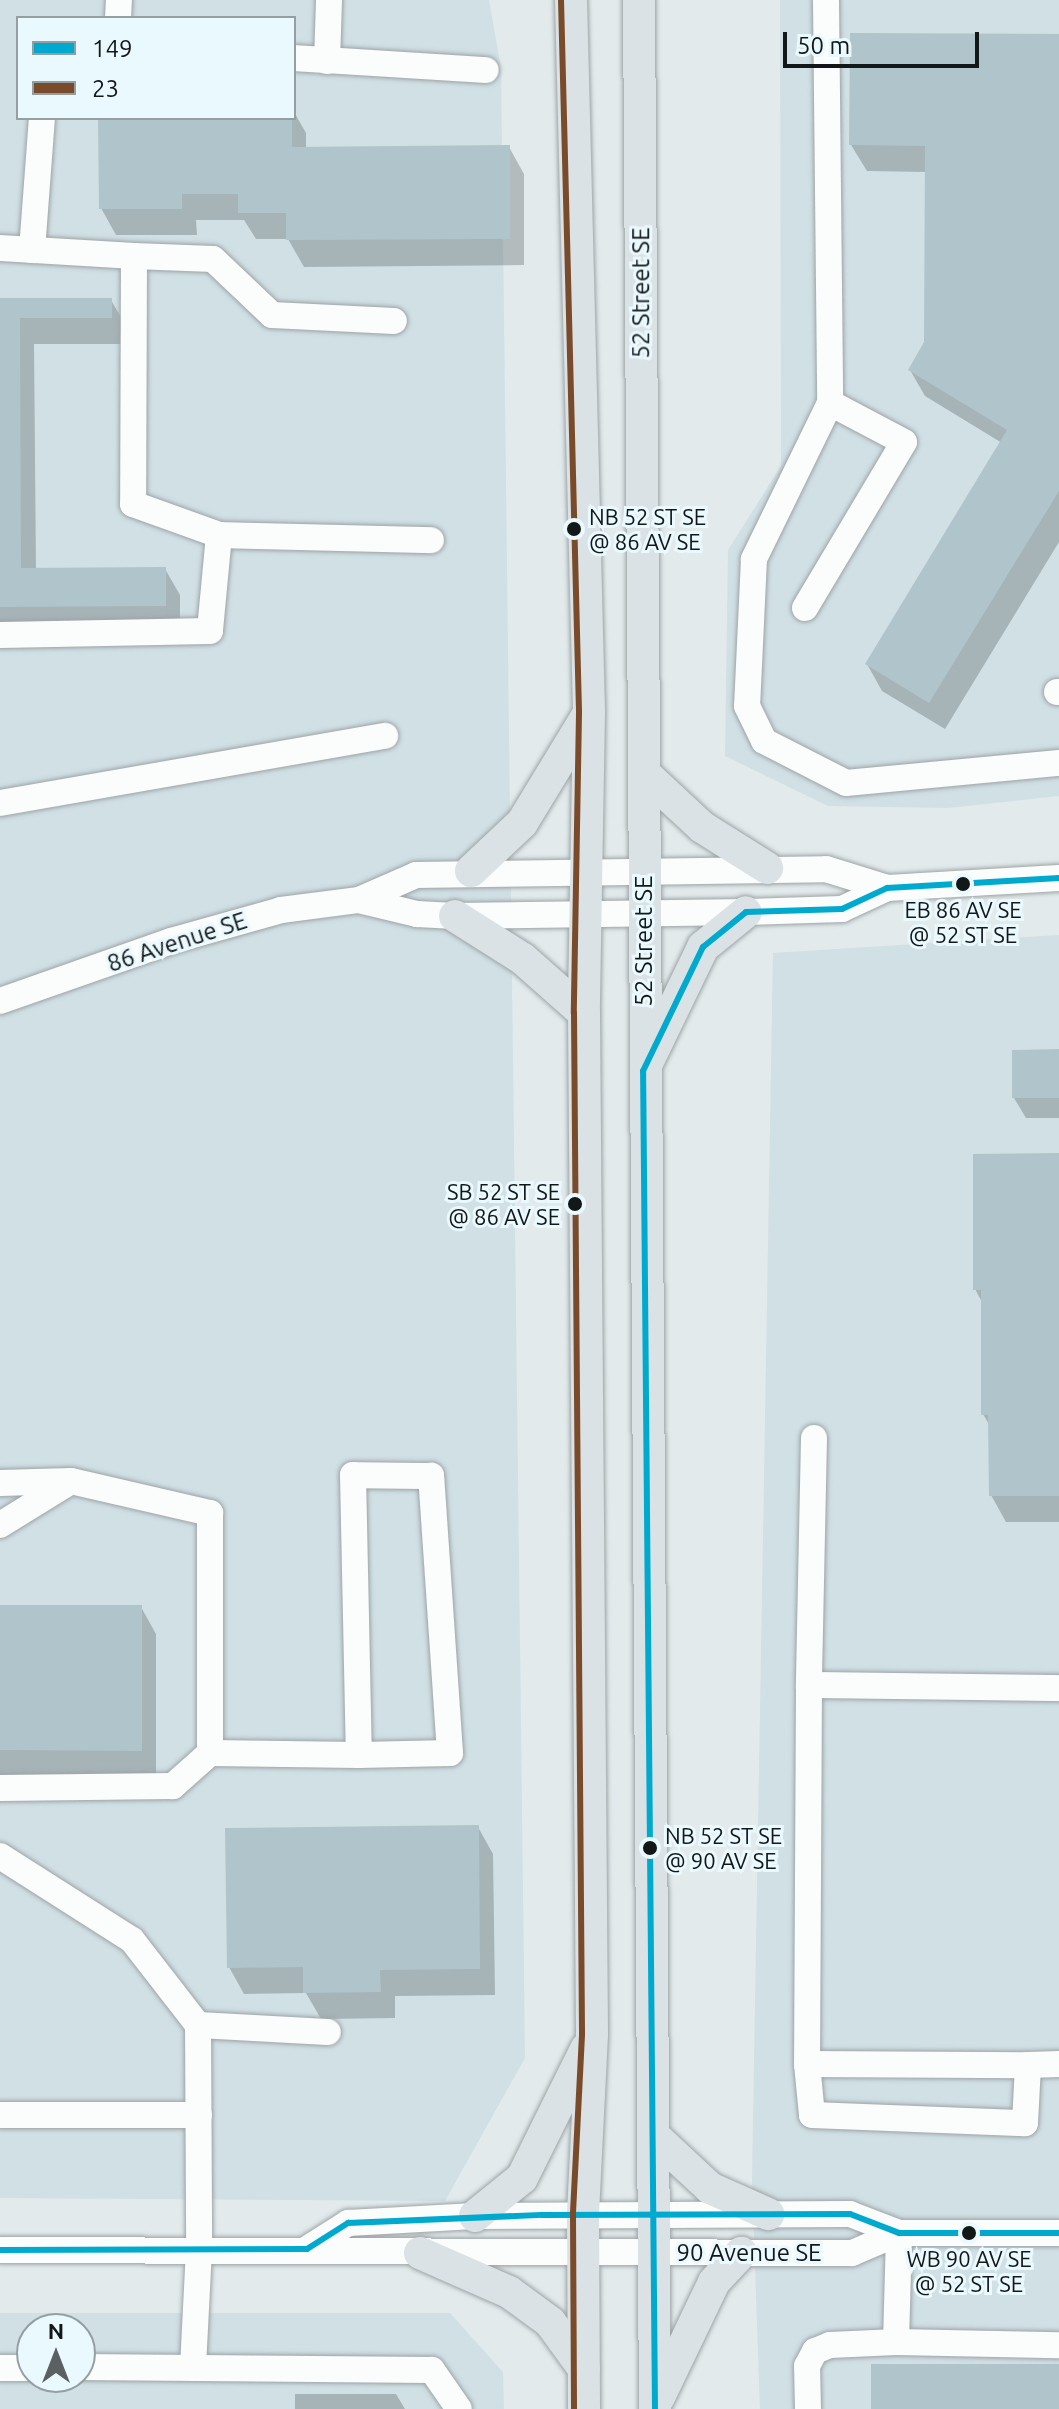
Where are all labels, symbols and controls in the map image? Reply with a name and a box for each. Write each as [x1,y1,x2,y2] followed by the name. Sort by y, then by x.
[16,16,296,120] legend
[787,16,983,66] scale bar
[797,32,850,59] text: 50 m
[92,35,133,62] text: 149
[92,75,119,102] text: 23
[627,227,655,359] street label: 52 Street SE
[589,503,706,554] place label: NB 52 ST SE @ 86 AV SE
[566,521,582,537] marker: NB 52 ST SE @ 86 AV SE
[630,875,658,1007] street label: 52 Street SE
[955,876,971,892] marker: EB 86 AV SE @ 52 ST SE
[904,896,1022,948] place label: EB 86 AV SE @ 52 ST SE
[104,906,250,978] street label: 86 Avenue SE
[447,1178,560,1230] place label: SB 52 ST SE @ 86 AV SE
[567,1196,583,1212] marker: SB 52 ST SE @ 86 AV SE
[665,1822,782,1874] place label: NB 52 ST SE @ 90 AV SE
[642,1840,658,1856] marker: NB 52 ST SE @ 90 AV SE
[961,2225,977,2241] marker: WB 90 AV SE @ 52 ST SE
[677,2239,821,2267] street label: 90 Avenue SE
[906,2245,1032,2296] place label: WB 90 AV SE @ 52 ST SE
[16,2313,96,2393] north arrow
[48,2318,64,2343] text: N

